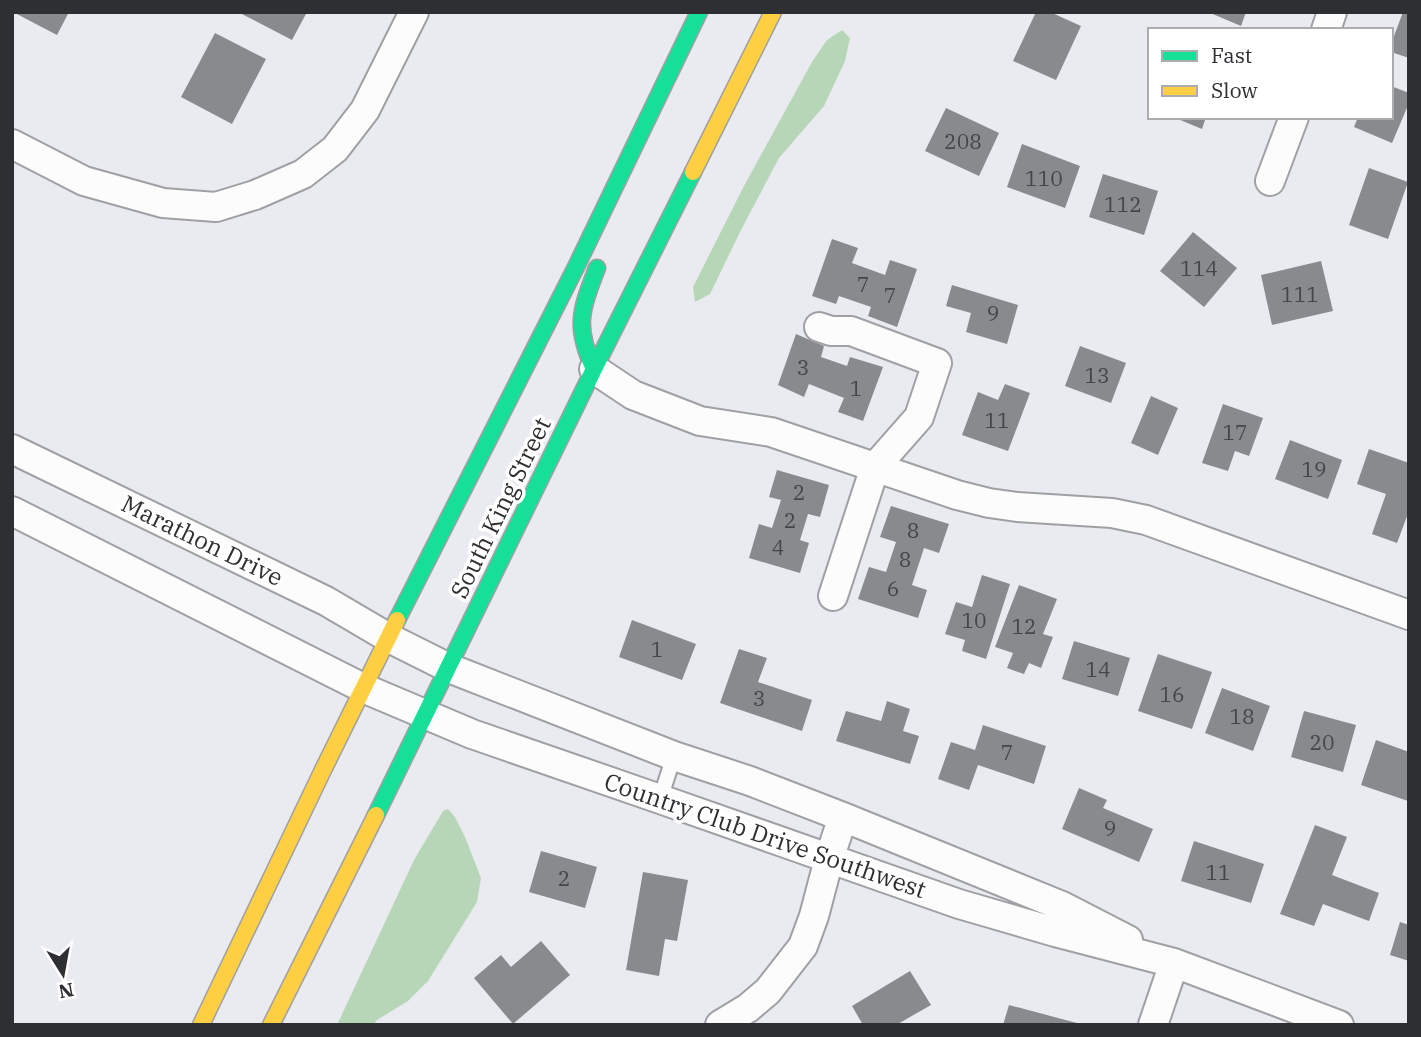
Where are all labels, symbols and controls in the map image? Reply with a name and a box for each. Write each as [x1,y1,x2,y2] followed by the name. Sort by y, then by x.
[1148,28,1393,119] legend
[1211,41,1252,69] text: Fast
[1211,76,1258,104] text: Slow
[944,127,982,155] house number: 208
[1025,164,1063,192] house number: 110
[1104,190,1142,218] house number: 112
[1180,254,1218,282] house number: 114
[857,270,869,298] house number: 7
[1281,280,1319,308] house number: 111
[884,281,896,309] house number: 7
[987,299,999,327] house number: 9
[797,353,809,381] house number: 3
[1084,361,1110,389] house number: 13
[850,374,862,402] house number: 1
[984,406,1010,434] house number: 11
[442,412,558,603] street label: South King Street
[1222,418,1248,446] house number: 17
[1301,455,1327,483] house number: 19
[793,478,805,506] house number: 2
[116,487,289,593] street label: Marathon Drive
[784,506,796,534] house number: 2
[907,516,919,544] house number: 8
[772,533,784,561] house number: 4
[899,545,911,573] house number: 8
[887,574,899,602] house number: 6
[961,606,987,634] house number: 10
[1011,612,1037,640] house number: 12
[651,635,663,663] house number: 1
[1085,655,1111,683] house number: 14
[1159,680,1185,708] house number: 16
[753,684,765,712] house number: 3
[1229,702,1255,730] house number: 18
[1309,728,1335,756] house number: 20
[1001,738,1013,766] house number: 7
[600,765,930,905] street label: Country Club Drive Southwest
[1104,814,1116,842] house number: 9
[1205,858,1231,886] house number: 11
[558,864,570,892] house number: 2
[28,939,98,1009] north arrow
[57,977,76,1004] text: N

